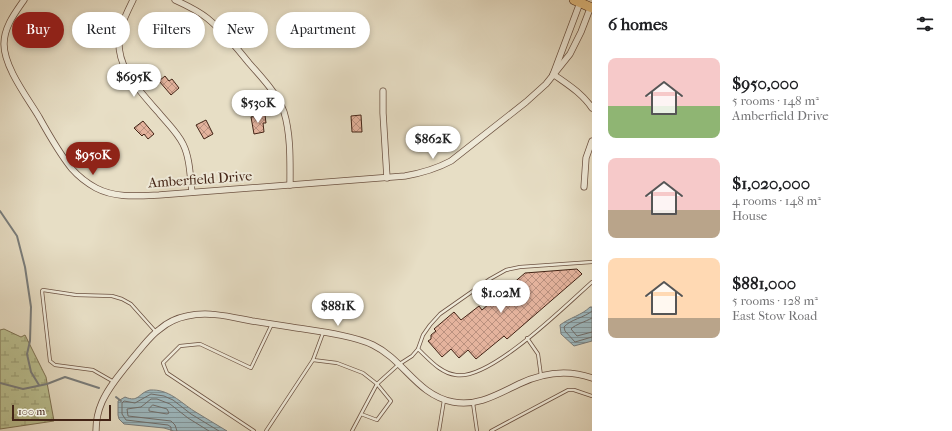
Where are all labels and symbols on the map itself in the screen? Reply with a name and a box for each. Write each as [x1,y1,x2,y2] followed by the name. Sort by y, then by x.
[106,64,162,98] pin: $695K
[230,90,286,124] pin: $530K
[405,126,461,160] pin: $862K
[65,142,121,176] pin: $950K
[147,167,253,192] street label: Amberfield Drive
[468,280,534,314] pin: $1.02M
[310,293,366,327] pin: $881K
[12,403,111,422] scale bar

